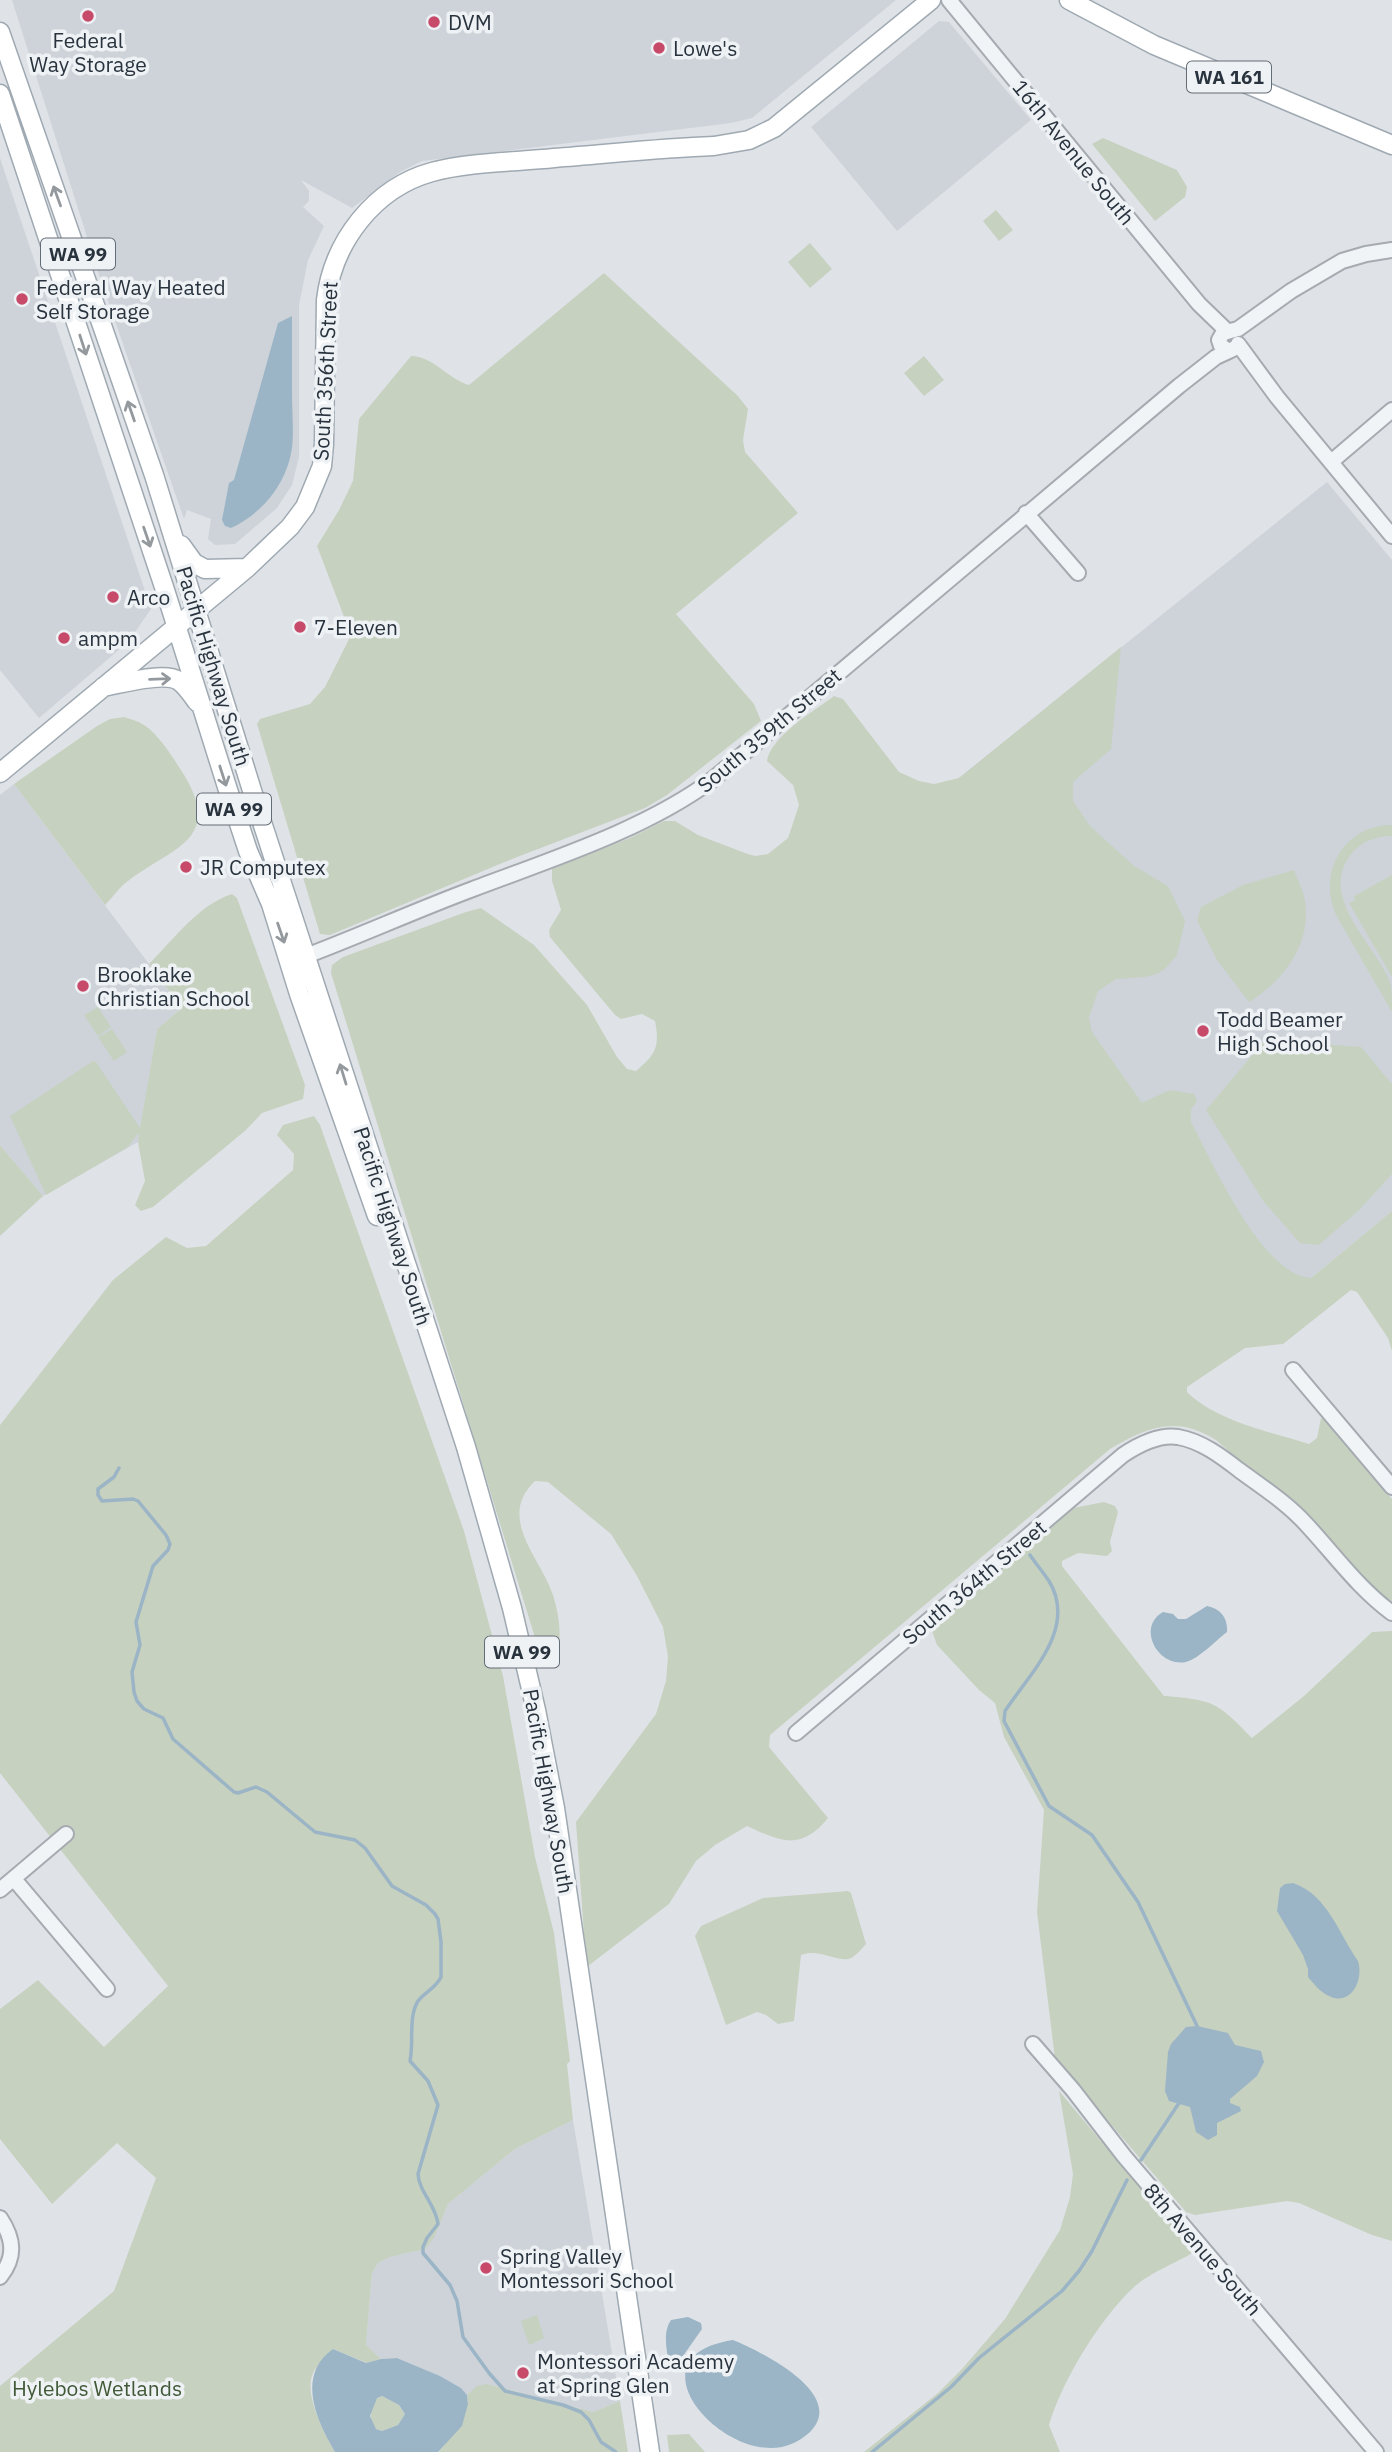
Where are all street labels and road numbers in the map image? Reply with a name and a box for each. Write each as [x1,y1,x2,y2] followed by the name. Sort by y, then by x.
[1187,61,1271,92] road number: WA 161
[1007,73,1141,231] street label: 16th Avenue South
[41,238,115,270] road number: WA 99
[306,280,344,462] street label: South 356th Street
[170,563,258,769] street label: Pacific Highway South
[691,661,847,799] street label: South 359th Street
[197,794,271,824] road number: WA 99
[348,1123,438,1329] street label: Pacific Highway South
[896,1513,1052,1651] street label: South 364th Street
[485,1636,559,1668] road number: WA 99
[517,1686,581,1896] street label: Pacific Highway South
[1138,2177,1268,2321] street label: 8th Avenue South

